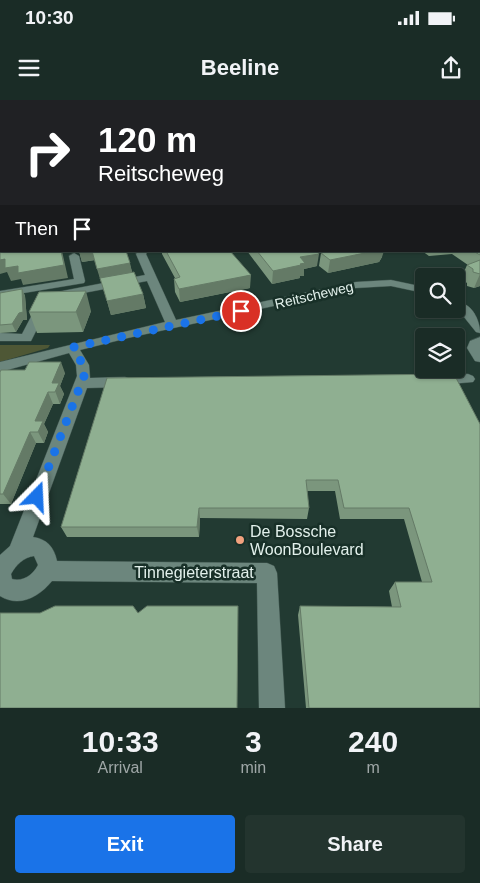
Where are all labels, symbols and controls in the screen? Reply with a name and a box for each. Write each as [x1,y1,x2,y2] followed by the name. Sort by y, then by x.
[25,7,74,28] text: 10:30
[15,54,43,82] icon: menu
[437,54,465,82] icon: share
[201,55,279,80] text: Beeline
[15,120,80,185] icon: right
[98,120,197,159] text: 120 m
[98,161,224,186] text: Reitscheweg
[68,215,96,243] icon: arrive
[15,218,58,239] text: Then
[415,268,465,378] map controls
[415,268,465,318] button: search
[273,278,355,312] street label: Reitscheweg
[220,290,262,332] pin
[227,297,255,325] icon: arrive
[415,328,465,378] button: layers
[10,470,62,522] position arrow
[250,523,364,558] place label: De Bossche WoonBoulevard
[234,534,246,546] marker: De Bossche WoonBoulevard
[134,564,254,581] street label: Tinnegieterstraat
[82,725,159,758] text: 10:33
[245,725,262,758] text: 3
[348,725,398,758] text: 240
[98,759,143,776] text: Arrival
[240,759,266,776] text: min
[366,759,380,776] text: m
[15,815,235,873] button: Exit
[245,815,465,873] button: Share

